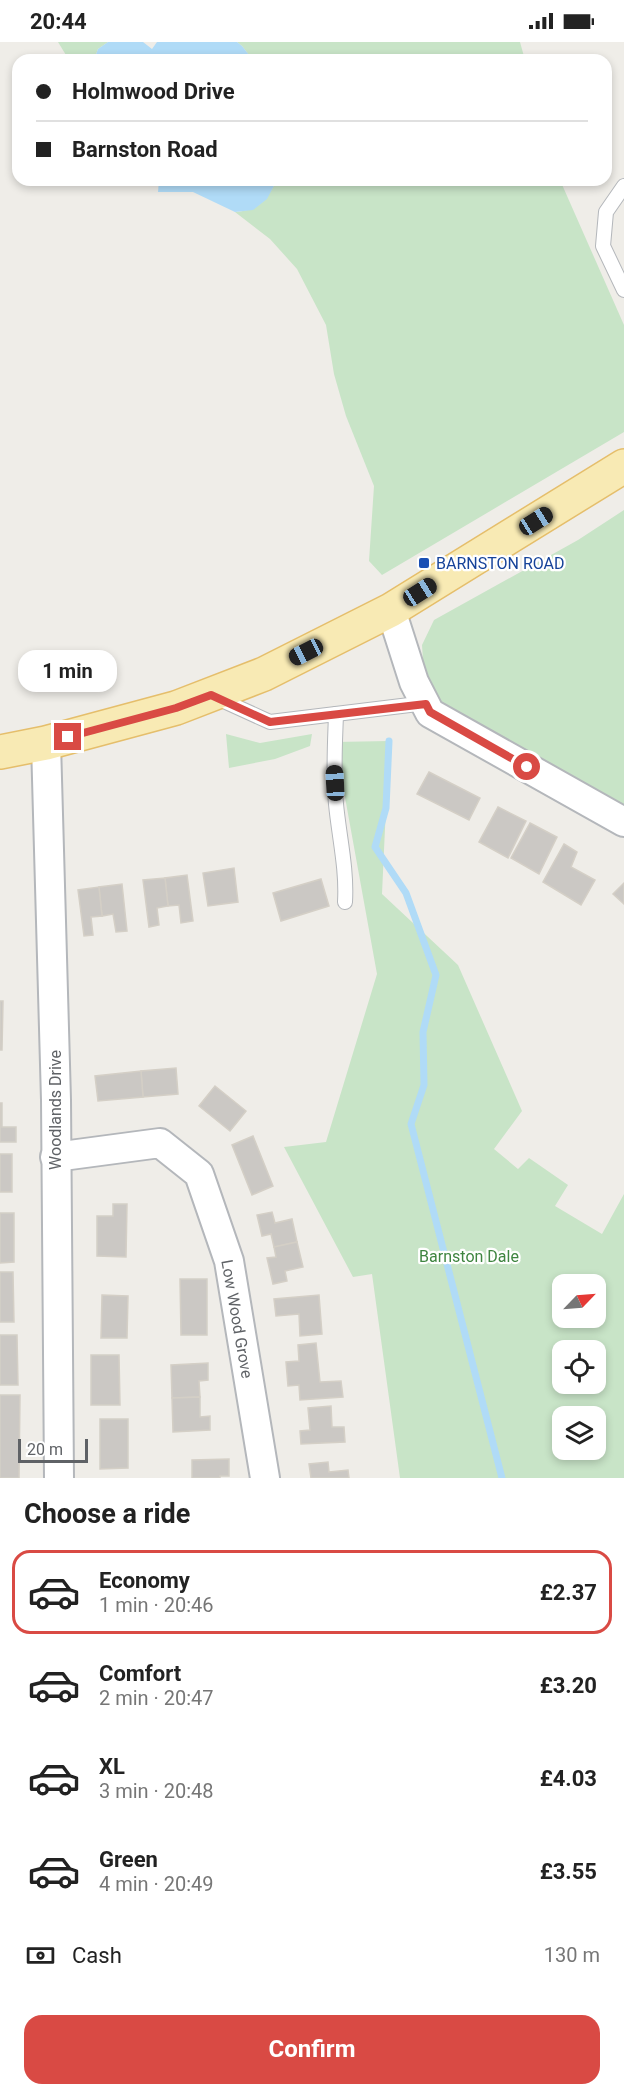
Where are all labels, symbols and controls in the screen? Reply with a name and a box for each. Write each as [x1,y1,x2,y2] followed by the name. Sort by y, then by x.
[30,9,87,34] text: 20:44
[72,79,235,104] text: Holmwood Drive
[72,137,218,162] text: Barnston Road
[516,504,556,538] car
[436,554,565,573] place label: BARNSTON ROAD
[417,556,431,570] marker: BARNSTON ROAD
[400,575,440,609] car
[286,636,326,668] car
[19,650,118,692] callout: 1 min
[42,659,93,683] text: 1 min
[54,723,81,750] route end
[513,753,540,780] route start
[325,765,345,801] car
[46,1050,65,1170] street label: Woodlands Drive
[419,1247,519,1266] park label: Barnston Dale
[217,1258,257,1380] street label: Low Wood Grove
[552,1274,606,1328] north arrow
[552,1274,606,1460] map controls
[552,1340,606,1394] button: locate
[552,1406,606,1460] button: layers
[18,1436,88,1464] scale bar
[27,1440,63,1459] text: 20 m
[24,1498,190,1530] text: Choose a ride
[27,1565,81,1619] icon: car
[99,1568,190,1593] text: Economy
[540,1580,597,1605] text: £2.37
[99,1593,214,1617] text: 1 min · 20:46
[27,1658,81,1712] icon: car
[99,1661,181,1686] text: Comfort
[540,1673,597,1698] text: £3.20
[99,1686,214,1710] text: 2 min · 20:47
[27,1751,81,1805] icon: car
[99,1754,125,1779] text: XL
[540,1766,597,1791] text: £4.03
[99,1779,214,1803] text: 3 min · 20:48
[27,1844,81,1898] icon: car
[99,1847,158,1872] text: Green
[540,1859,597,1884] text: £3.55
[99,1872,214,1896] text: 4 min · 20:49
[24,1939,57,1972] icon: cash
[72,1943,122,1968] text: Cash
[544,1943,600,1967] text: 130 m
[24,2015,600,2084] button: Confirm

